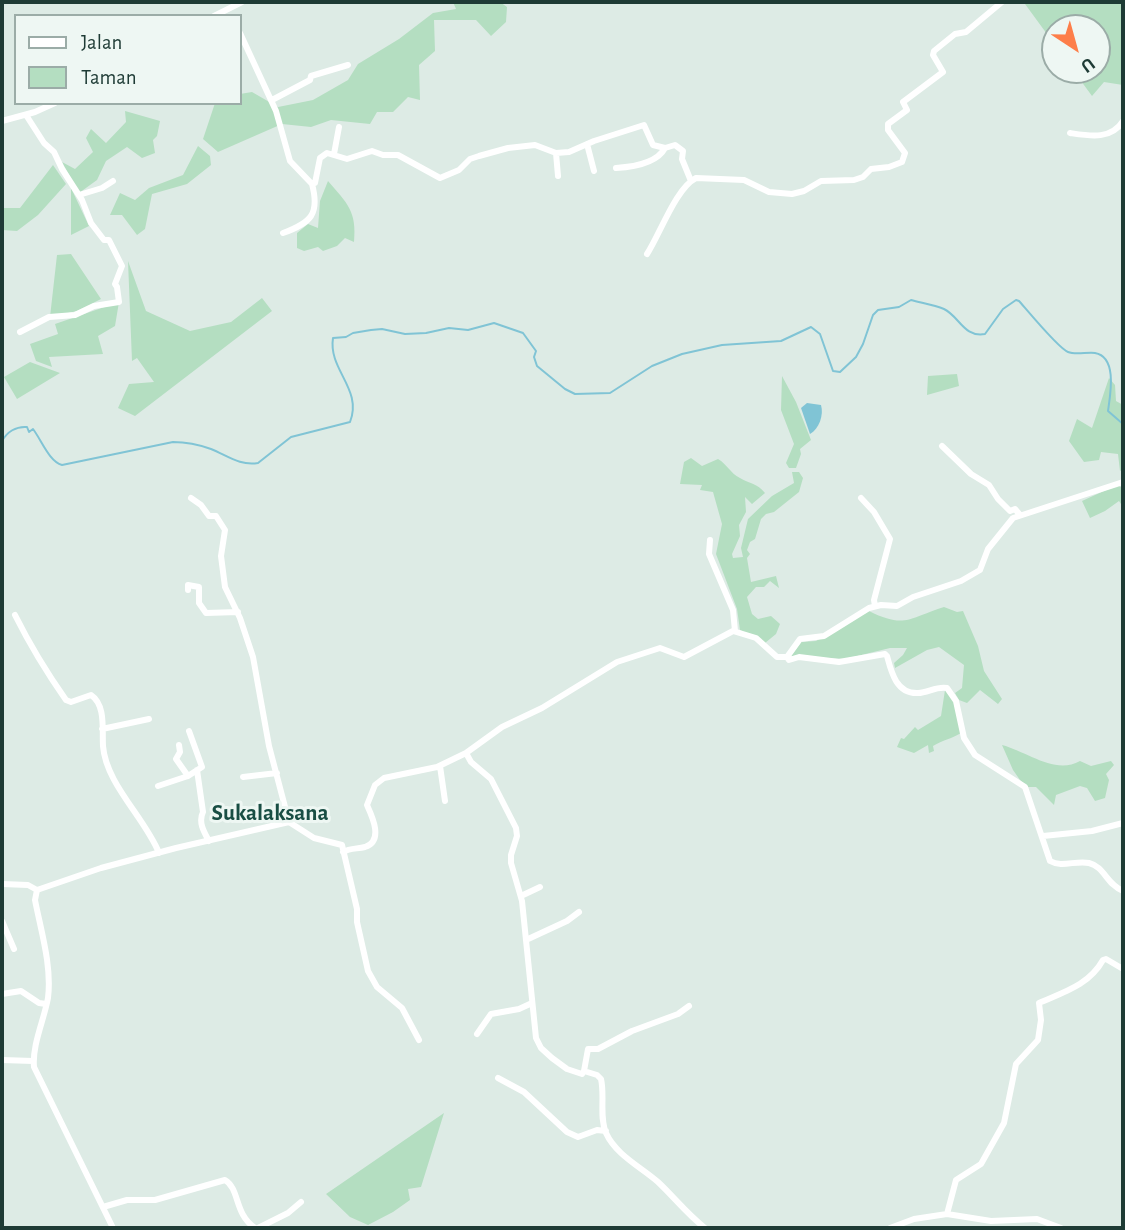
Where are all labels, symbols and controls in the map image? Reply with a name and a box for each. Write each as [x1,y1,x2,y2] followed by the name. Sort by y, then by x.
[14,14,242,105] legend
[1041,14,1111,84] north arrow
[81,32,122,53] text: Jalan
[1077,54,1098,76] text: U
[81,67,137,88] text: Taman
[211,799,329,827] district label: Sukalaksana

